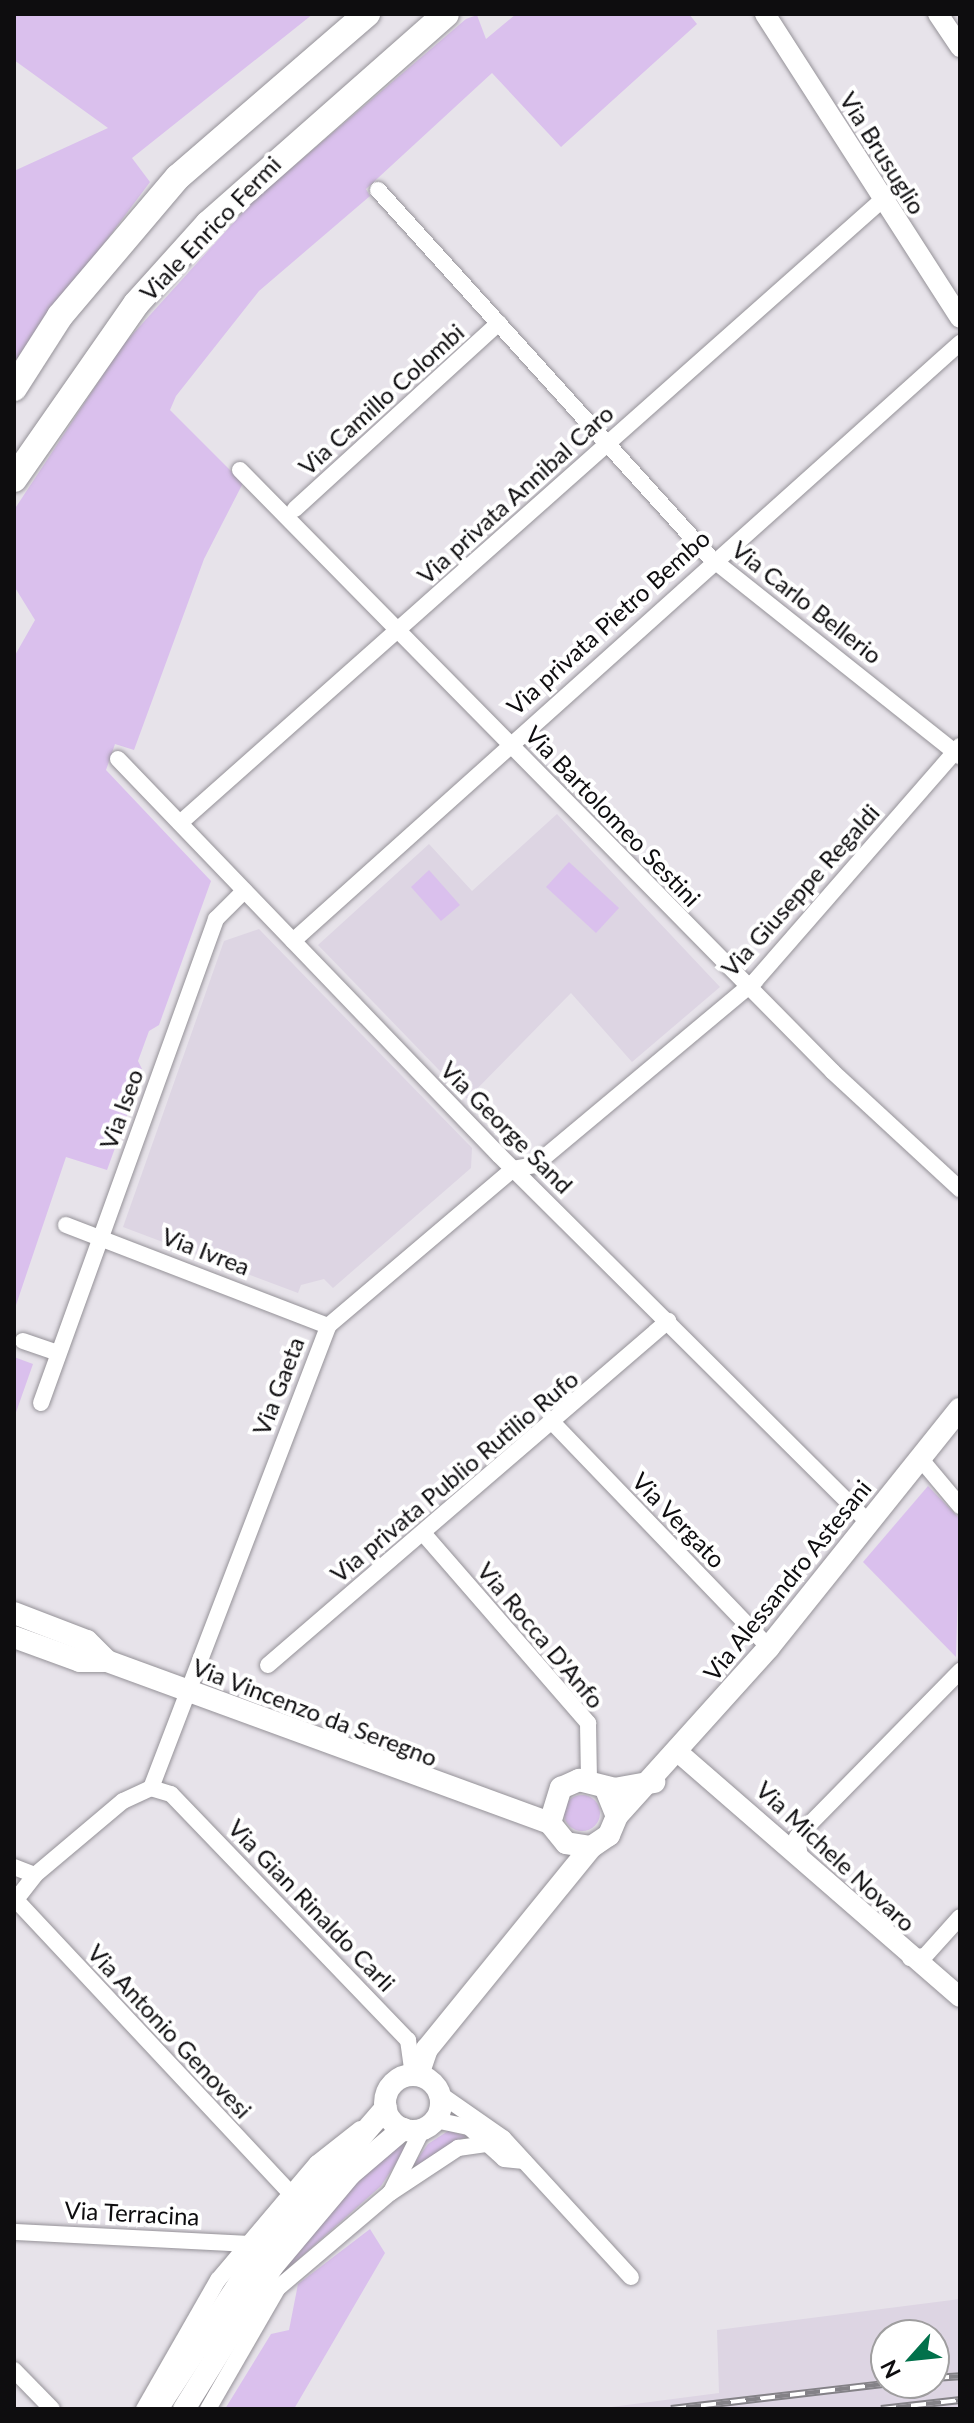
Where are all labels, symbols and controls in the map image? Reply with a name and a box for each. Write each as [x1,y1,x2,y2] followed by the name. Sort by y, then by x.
[834,87,932,219] street label: Via Brusuglio
[134,150,286,306] street label: Viale Enrico Fermi
[293,317,469,481] street label: Via Camillo Colombi
[411,398,619,590] street label: Via privata Annibal Caro
[501,523,715,721] street label: Via privata Pietro Bembo
[726,535,888,669] street label: Via Carlo Bellerio
[519,720,707,912] street label: Via Bartolomeo Sestini
[715,798,885,982] street label: Via Giuseppe Regaldi
[435,1055,579,1199] street label: Via George Sand
[93,1065,149,1153] street label: Via Iseo
[158,1221,254,1281] street label: Via Ivrea
[246,1333,310,1439] street label: Via Gaeta
[324,1364,584,1588] street label: Via privata Publio Rutilio Rufo
[626,1466,732,1574] street label: Via Vergato
[697,1473,877,1687] street label: Via Alessandro Astesani
[472,1556,610,1714] street label: Via Rocca D'Anfo
[188,1652,442,1772] street label: Via Vincenzo da Seregno
[750,1775,922,1937] street label: Via Michele Novaro
[223,1813,401,1997] street label: Via Gian Rinaldo Carli
[82,1938,258,2124] street label: Via Antonio Genovesi
[63,2195,201,2231] street label: Via Terracina
[870,2319,950,2399] north arrow
[874,2356,906,2383] text: N

